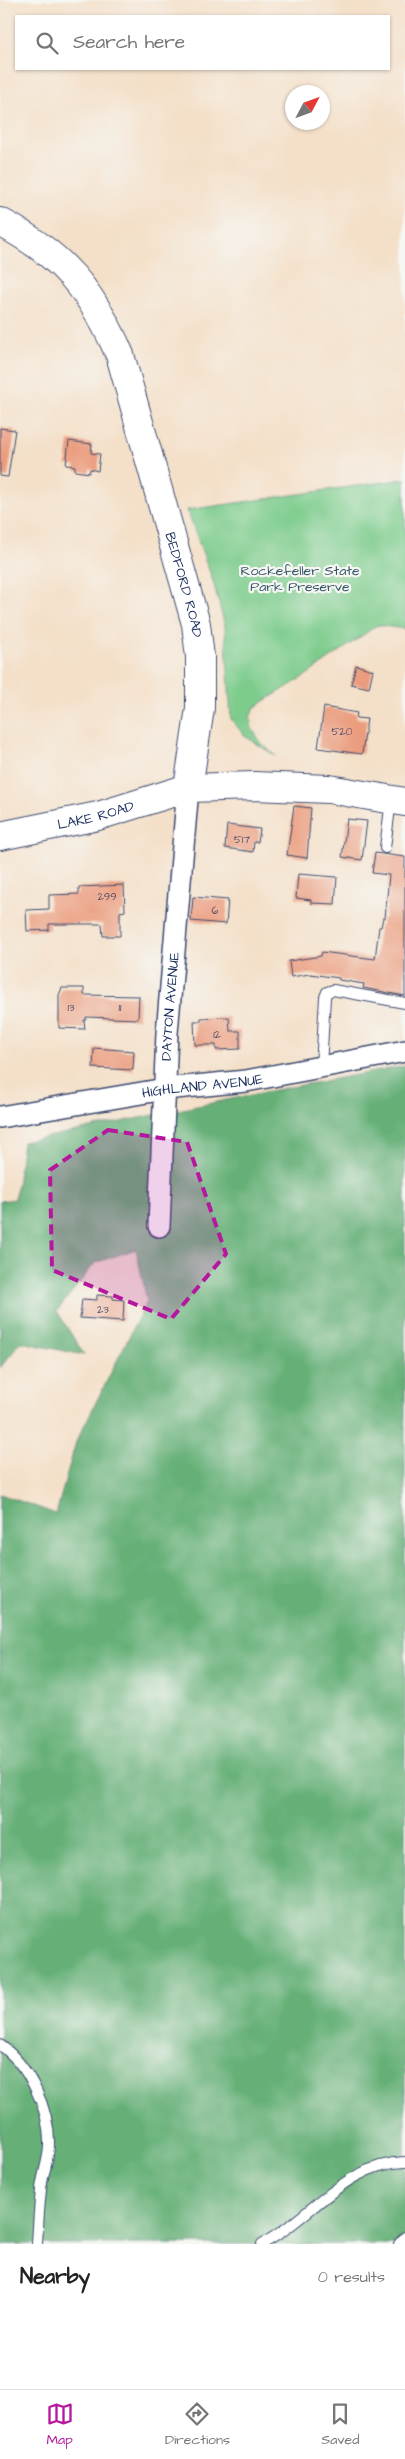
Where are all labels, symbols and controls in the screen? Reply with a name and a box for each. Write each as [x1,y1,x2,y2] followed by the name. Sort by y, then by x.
[15,15,390,70] search box
[33,29,61,57] icon: search
[73,29,185,56] text: Search here
[285,85,330,130] north arrow
[160,530,207,639] street label: BEDFORD ROAD
[240,561,360,597] park label: Rockefeller State Park Preserve
[331,724,353,739] house number: 520
[56,796,137,835] street label: LAKE ROAD
[234,832,250,847] house number: 517
[98,889,116,904] house number: 299
[212,903,219,918] house number: 6
[157,950,185,1061] street label: DAYTON AVENUE
[67,1000,75,1015] house number: 13
[119,1000,122,1015] house number: 11
[213,1027,222,1042] house number: 12
[140,1069,266,1104] street label: HIGHLAND AVENUE
[97,1302,109,1317] house number: 23
[20,2262,90,2291] text: Nearby
[318,2266,385,2288] text: 0 results
[46,2400,74,2450] tab: Map
[165,2400,230,2450] tab: Directions
[321,2400,359,2450] tab: Saved

